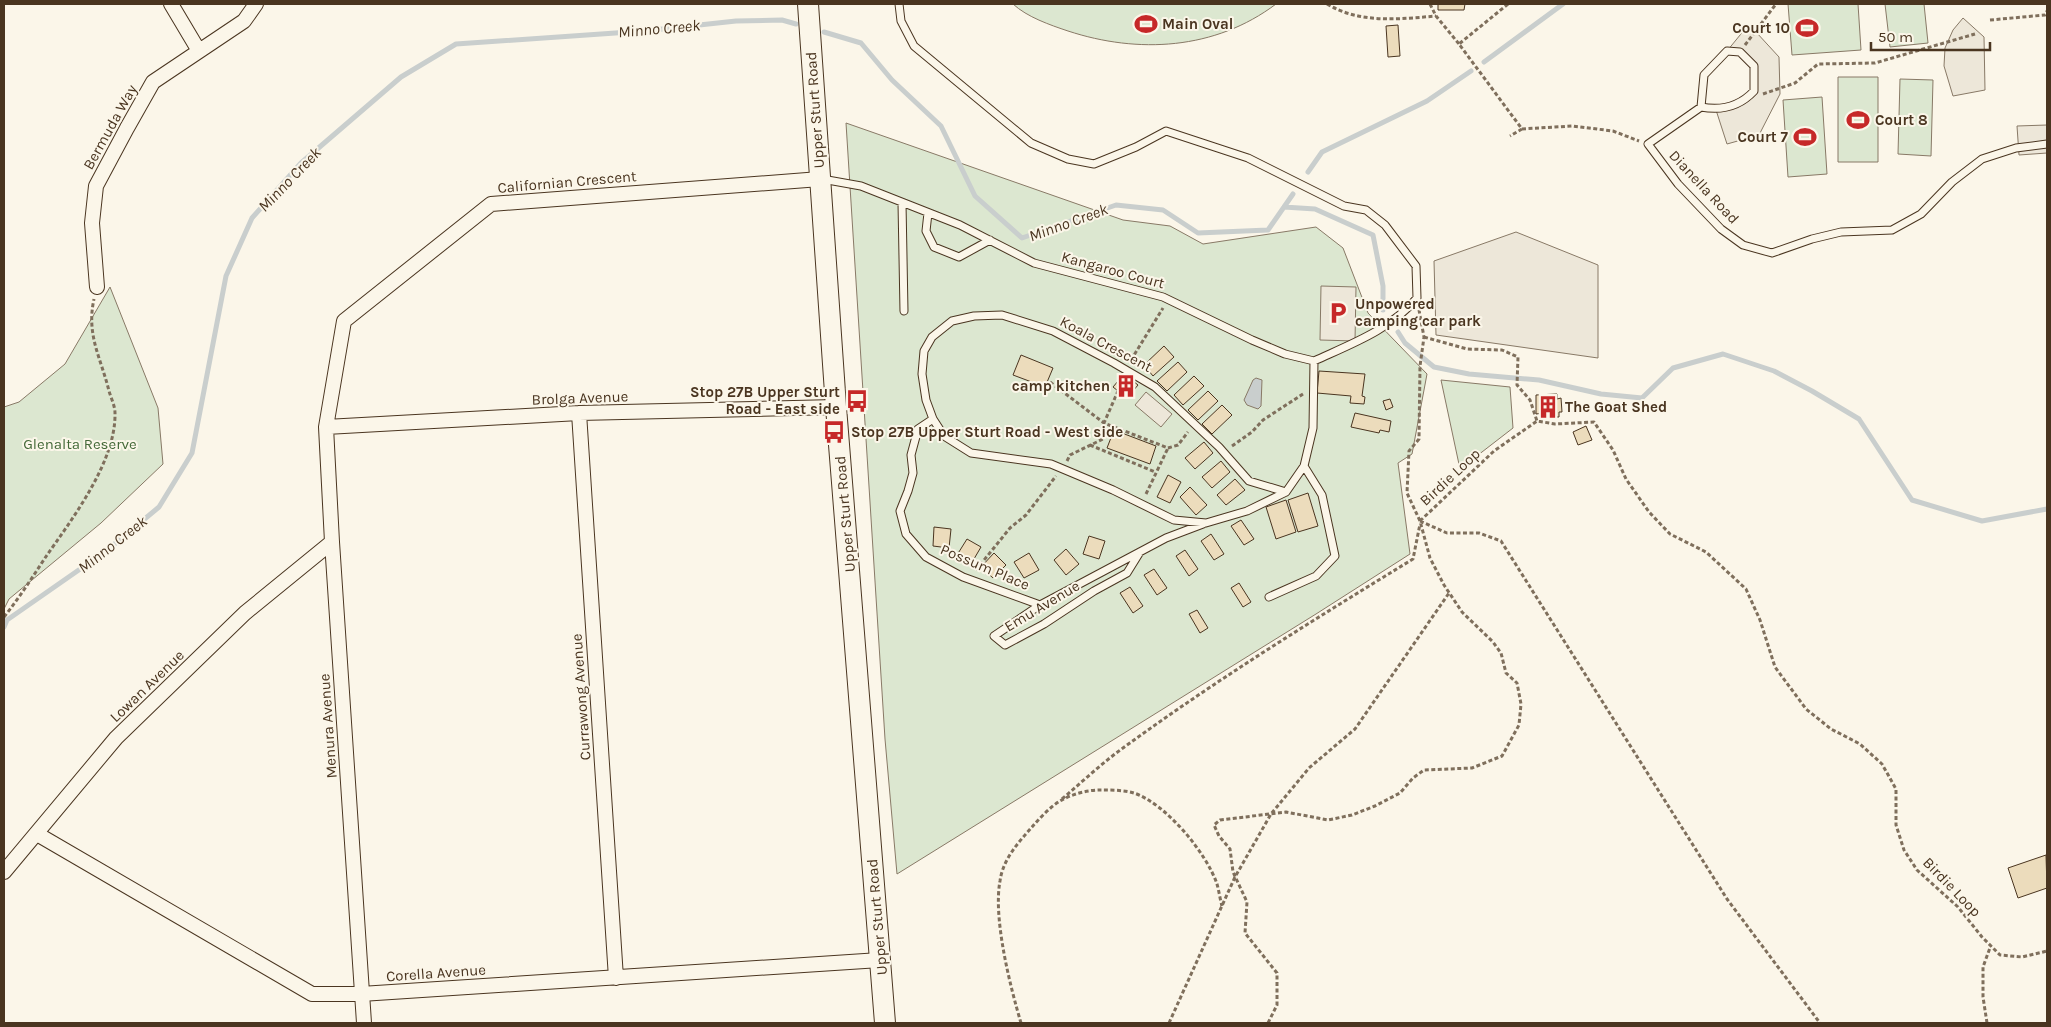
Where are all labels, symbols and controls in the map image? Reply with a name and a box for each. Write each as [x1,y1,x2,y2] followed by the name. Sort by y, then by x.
[1133,11,1159,37] sports icon: Main Oval
[617,15,702,42] water label: Minno Creek
[1162,15,1233,33] place label: Main Oval
[1794,15,1820,41] sports icon: Court 10
[1732,19,1790,37] place label: Court 10
[1871,20,1990,52] scale bar
[1878,28,1913,46] text: 50 m
[802,51,828,169] street label: Upper Sturt Road
[79,81,141,173] street label: Bermuda Way
[1845,107,1871,133] sports icon: Court 8
[1875,111,1928,129] place label: Court 8
[1792,124,1818,150] sports icon: Court 7
[1738,128,1789,146] place label: Court 7
[254,142,325,216] water label: Minno Creek
[1665,146,1743,228] street label: Dianella Road
[497,167,638,197] street label: Californian Crescent
[1026,199,1111,245] water label: Minno Creek
[1059,248,1167,293] street label: Kangaroo Court
[1355,295,1481,330] place label: Unpowered camping car park
[1325,300,1351,326] parking icon: Unpowered camping car park
[1057,312,1156,376] street label: Koala Crescent
[1113,373,1139,399] building icon: camp kitchen
[1012,377,1110,395] place label: camp kitchen
[690,383,840,418] place label: Stop 27B Upper Sturt Road - East side
[531,387,629,409] street label: Brolga Avenue
[844,388,870,414] bus stop icon: Stop 27B Upper Sturt Road - East side
[1535,394,1561,420] building icon: The Goat Shed
[1565,398,1667,416] place label: The Goat Shed
[821,419,847,445] bus stop icon: Stop 27B Upper Sturt Road - West side
[851,423,1123,441] place label: Stop 27B Upper Sturt Road - West side
[23,435,137,453] park label: Glenalta Reserve
[1416,444,1484,510] street label: Birdie Loop
[831,455,859,573] street label: Upper Sturt Road
[74,511,151,577] water label: Minno Creek
[938,540,1032,594] street label: Possum Place
[1001,577,1083,635] street label: Emu Avenue
[568,633,594,761] street label: Currawong Avenue
[106,646,188,726] street label: Lowan Avenue
[315,673,341,779] street label: Menura Avenue
[1919,853,1985,921] street label: Birdie Loop
[863,858,891,976] street label: Upper Sturt Road
[385,961,487,985] street label: Corella Avenue

